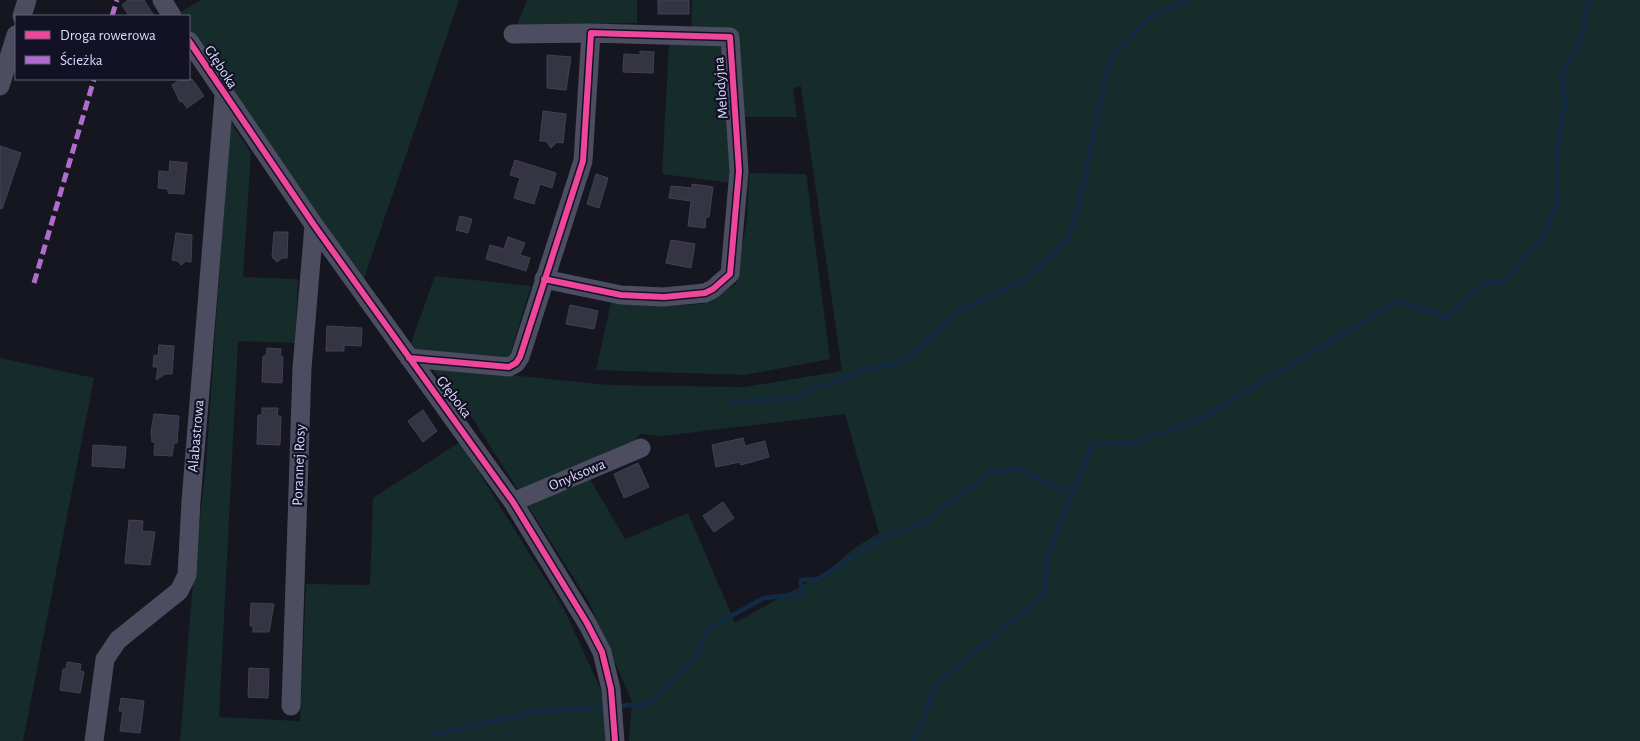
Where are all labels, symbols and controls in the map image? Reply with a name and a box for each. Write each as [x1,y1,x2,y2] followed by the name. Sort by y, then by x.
[15,15,190,80] legend
[60,28,156,43] text: Droga rowerowa
[202,43,240,91] street label: Głęboka
[60,51,103,68] text: Ścieżka
[711,56,731,120] street label: Melodyjna
[433,373,475,421] street label: Głęboka
[185,399,207,473] street label: Alabastrowa
[290,423,308,506] street label: Porannej Rosy
[547,456,607,494] street label: Onyksowa

